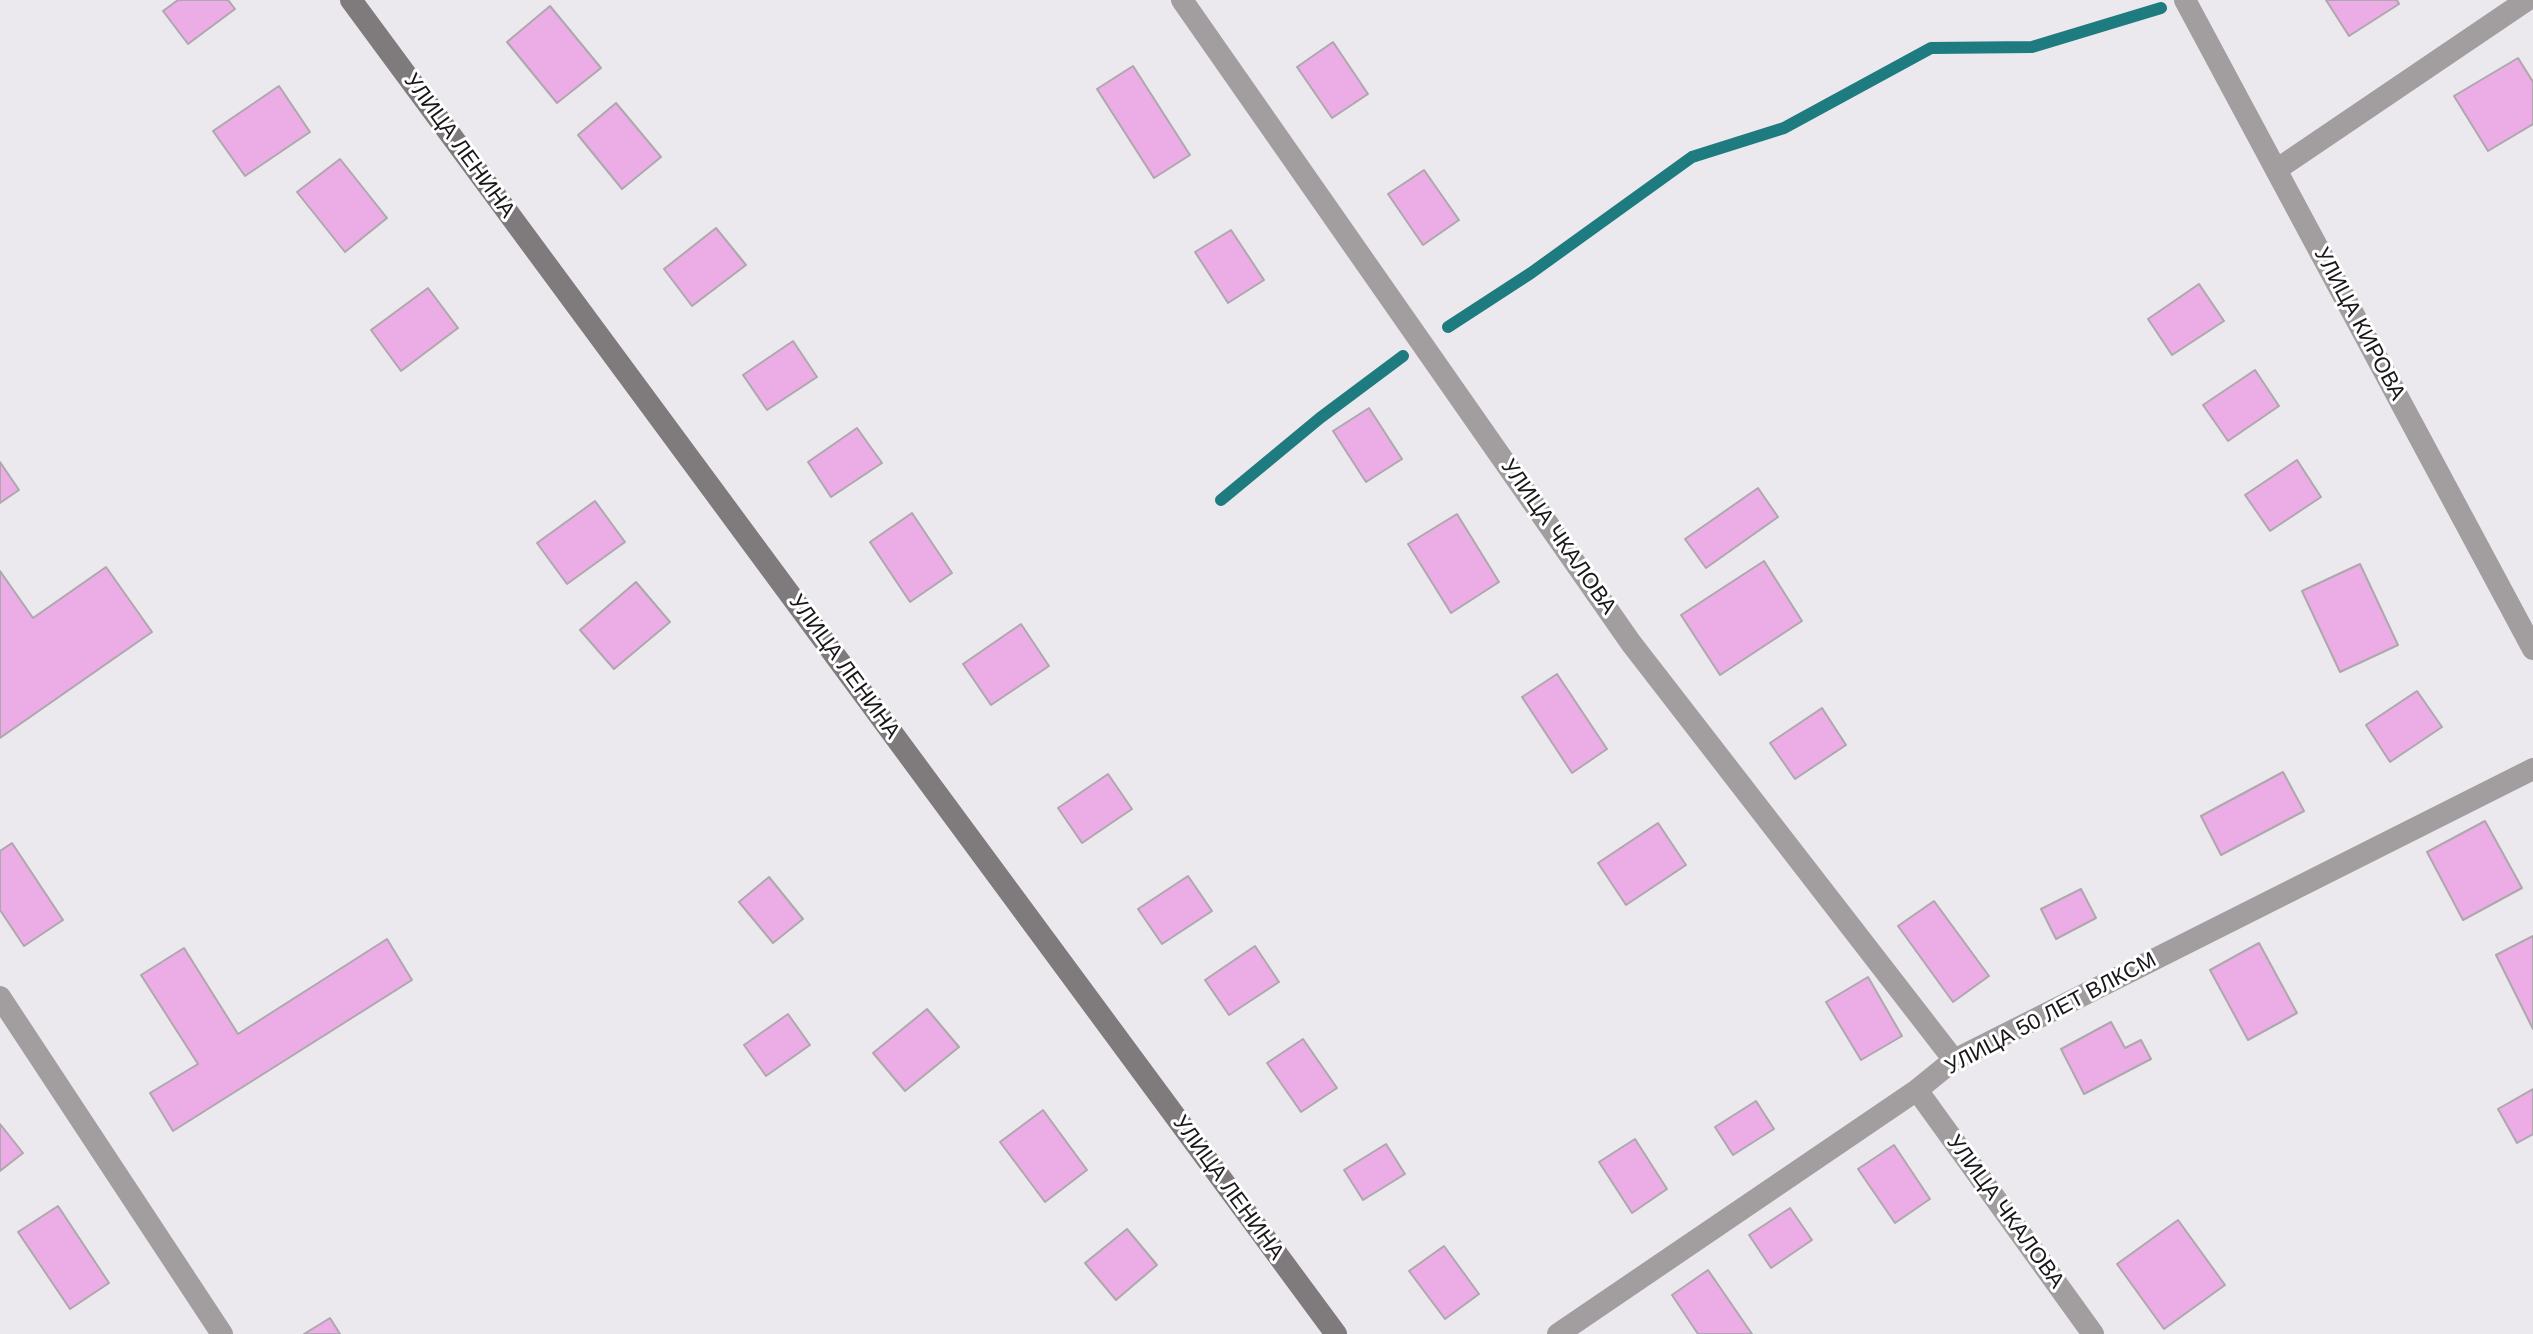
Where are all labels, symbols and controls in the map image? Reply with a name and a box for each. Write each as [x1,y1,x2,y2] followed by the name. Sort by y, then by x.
[398,69,520,223] street label: УЛИЦА ЛЕНИНА
[2308,243,2410,405] street label: УЛИЦА КИРОВА
[1495,454,1621,620] street label: УЛИЦА ЧКАЛОВА
[783,590,905,744] street label: УЛИЦА ЛЕНИНА
[1941,947,2161,1081] street label: УЛИЦА 50 ЛЕТ ВЛКСМ
[1167,1111,1289,1265] street label: УЛИЦА ЛЕНИНА
[1940,1130,2070,1294] street label: УЛИЦА ЧКАЛОВА

